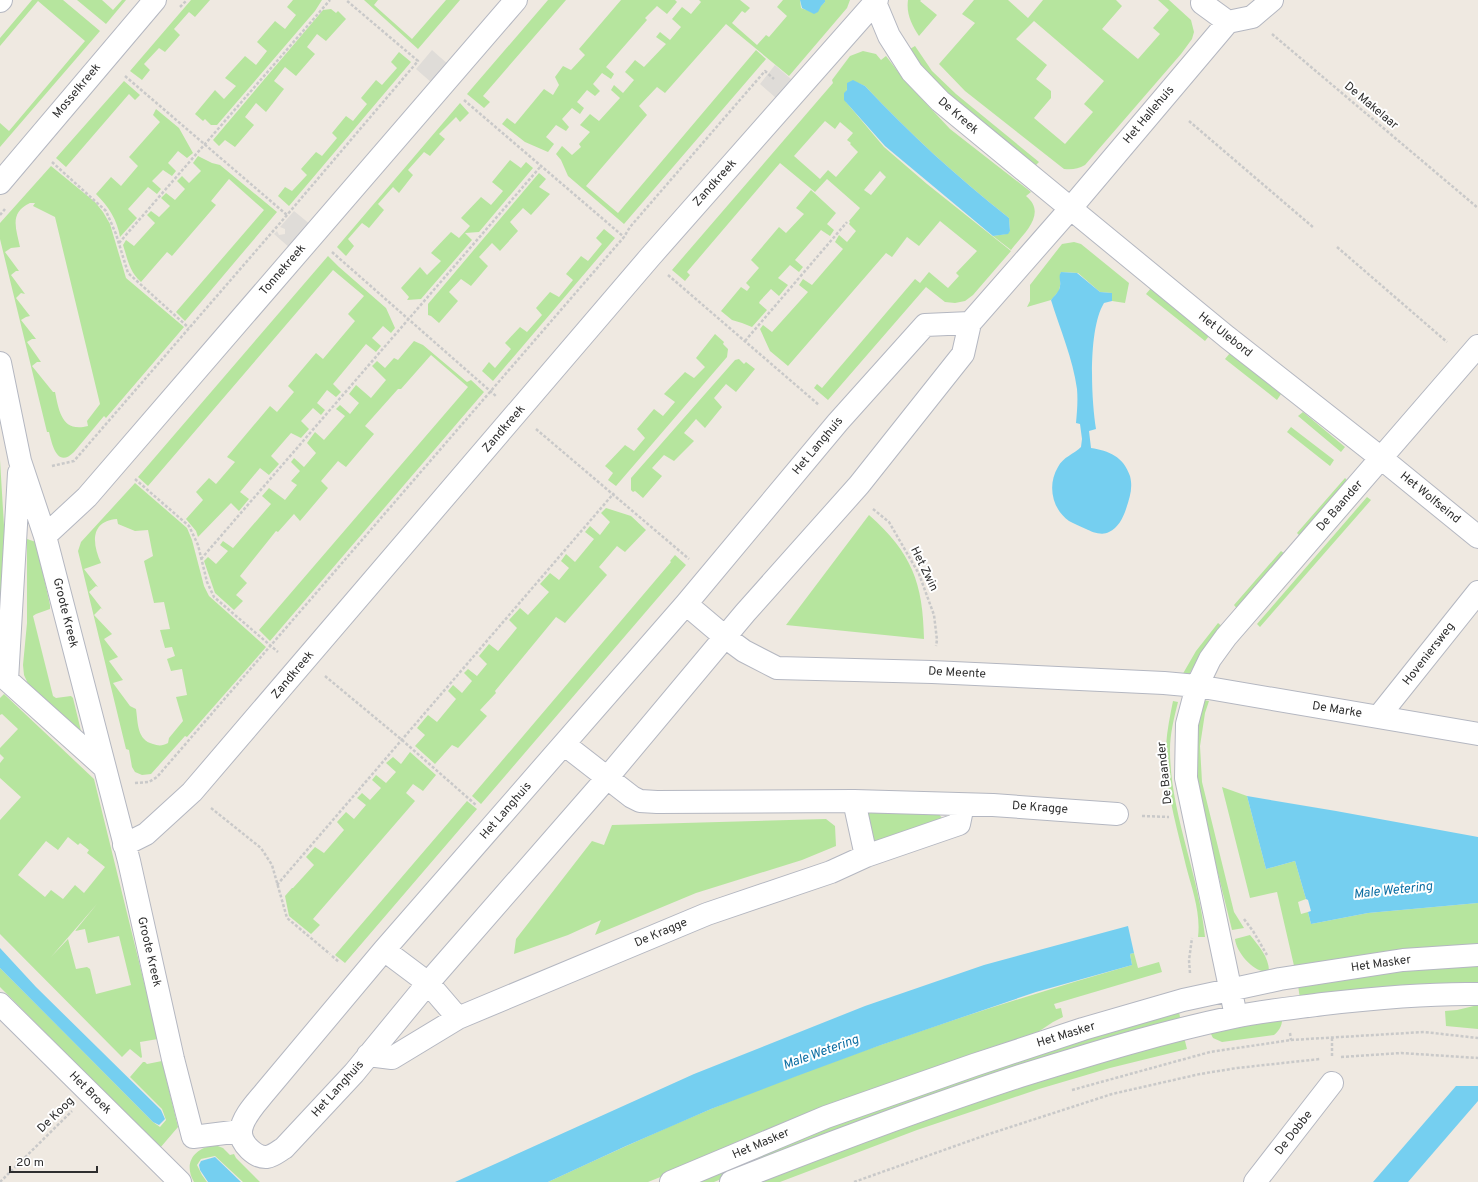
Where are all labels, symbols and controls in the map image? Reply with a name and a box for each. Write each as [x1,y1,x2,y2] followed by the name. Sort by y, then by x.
[49,60,105,122] street label: Mosselkreek
[1341,79,1402,134] street label: De Makelaar
[1120,83,1178,147] street label: Het Hallehuis
[934,94,982,138] street label: De Kreek
[690,156,740,210] street label: Zandkreek
[256,241,310,299] street label: Tonnekreek
[1195,309,1255,361] street label: Het Ulebord
[479,402,529,456] street label: Zandkreek
[789,414,847,478] street label: Het Langhuis
[1396,469,1464,527] street label: Het Wolfseind
[1313,477,1367,535] street label: De Baander
[906,544,942,594] street label: Het Zwin
[49,576,81,650] street label: Groote Kreek
[1399,619,1459,689] street label: Hoveniersweg
[268,648,318,702] street label: Zandkreek
[928,664,986,682] street label: De Meente
[1311,698,1363,722] street label: De Marke
[1154,740,1176,805] street label: De Baander
[477,779,535,843] street label: Het Langhuis
[1011,798,1069,818] street label: De Kragge
[1353,879,1434,903] water label: Male Wetering
[133,915,165,989] street label: Groote Kreek
[632,915,690,951] street label: De Kragge
[1350,952,1412,976] street label: Het Masker
[1035,1018,1098,1052] street label: Het Masker
[781,1032,862,1074] water label: Male Wetering
[308,1057,368,1121] street label: Het Langhuis
[65,1068,115,1118] street label: Het Broek
[34,1093,78,1137] street label: De Koog
[1272,1107,1316,1159] street label: De Dobbe
[730,1125,792,1163] street label: Het Masker
[10,1148,97,1174] scale bar
[16,1155,44,1171] text: 20 m

